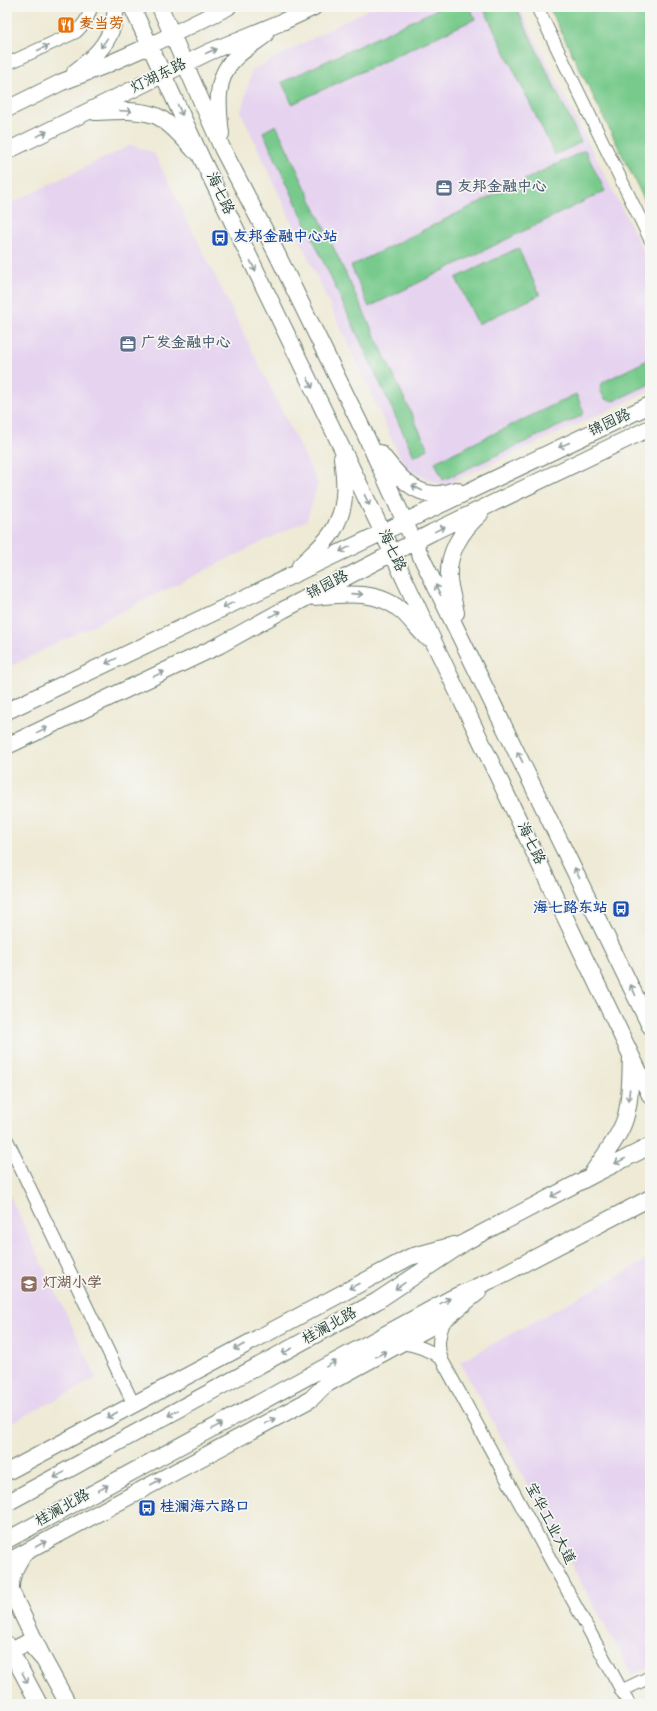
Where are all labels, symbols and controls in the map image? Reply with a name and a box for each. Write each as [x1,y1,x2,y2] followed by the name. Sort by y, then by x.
[79,14,124,36] place label: 麦当劳
[56,15,76,35] restaurant icon: 麦当劳
[100,37,108,48] one-way arrow
[36,44,48,51] one-way arrow
[205,47,217,55] one-way arrow
[127,54,191,100] street label: 灯湖东路
[177,104,184,116] one-way arrow
[119,108,132,115] one-way arrow
[36,130,48,138] one-way arrow
[199,169,239,219] street label: 海七路
[457,177,547,199] place label: 友邦金融中心
[434,178,454,198] office icon: 友邦金融中心
[233,227,338,249] place label: 友邦金融中心站
[210,228,230,248] bus stop icon: 友邦金融中心站
[250,259,257,271] one-way arrow
[141,333,231,355] place label: 广发金融中心
[118,334,138,354] office icon: 广发金融中心
[307,376,314,388] one-way arrow
[585,405,635,443] street label: 锦园路
[558,442,570,449] one-way arrow
[411,484,423,491] one-way arrow
[364,493,371,505] one-way arrow
[434,525,446,532] one-way arrow
[372,526,410,576] street label: 海七路
[340,546,352,553] one-way arrow
[303,566,353,606] street label: 锦园路
[434,584,441,596] one-way arrow
[350,591,363,598] one-way arrow
[222,602,234,609] one-way arrow
[269,610,281,617] one-way arrow
[105,658,117,665] one-way arrow
[153,670,165,677] one-way arrow
[36,726,48,733] one-way arrow
[516,751,523,763] one-way arrow
[510,819,550,869] street label: 海七路
[573,868,580,880] one-way arrow
[533,898,608,920] place label: 海七路东站
[611,899,631,919] bus stop icon: 海七路东站
[629,985,636,997] one-way arrow
[625,1088,633,1101] one-way arrow
[615,1158,627,1165] one-way arrow
[550,1191,562,1198] one-way arrow
[42,1273,102,1295] place label: 灯湖小学
[19,1274,39,1294] school or university icon: 灯湖小学
[395,1282,406,1290] one-way arrow
[348,1283,360,1291] one-way arrow
[439,1297,451,1305] one-way arrow
[298,1303,362,1351] street label: 桂澜北路
[233,1344,245,1352] one-way arrow
[281,1347,293,1355] one-way arrow
[375,1349,387,1357] one-way arrow
[325,1359,337,1367] one-way arrow
[167,1409,179,1417] one-way arrow
[106,1412,118,1419] one-way arrow
[264,1416,276,1424] one-way arrow
[211,1421,223,1429] one-way arrow
[53,1472,65,1479] one-way arrow
[150,1478,162,1486] one-way arrow
[518,1479,580,1569] street label: 宝华工业大道
[97,1484,109,1491] one-way arrow
[31,1485,95,1533] street label: 桂澜北路
[160,1497,250,1519] place label: 桂澜海六路口
[137,1498,157,1518] bus stop icon: 桂澜海六路口
[35,1540,47,1547] one-way arrow
[21,1671,29,1683] one-way arrow

